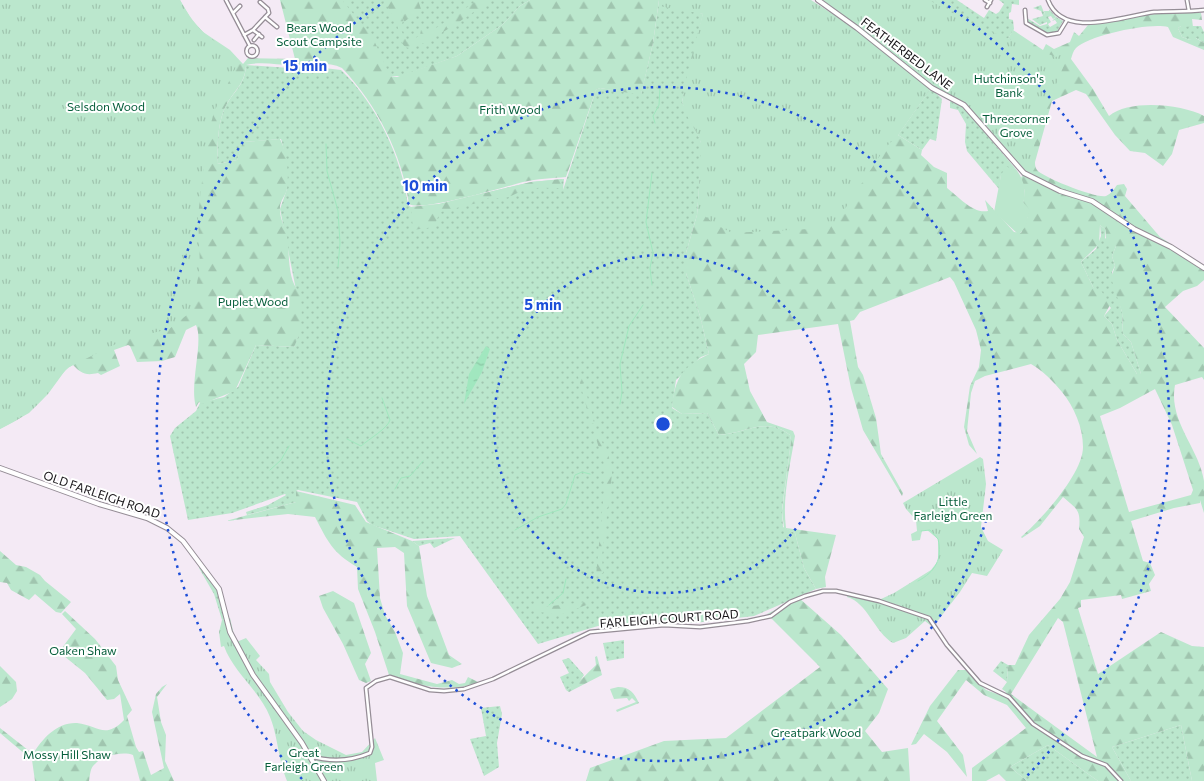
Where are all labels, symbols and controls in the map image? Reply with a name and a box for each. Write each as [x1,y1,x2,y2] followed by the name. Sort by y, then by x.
[859,14,955,92] street label: FEATHERBED LANE
[276,20,362,48] park label: Bears Wood Scout Campsite
[283,56,327,74] text: 15 min
[974,71,1044,99] park label: Hutchinson's Bank
[67,99,145,113] park label: Selsdon Wood
[479,102,541,116] park label: Frith Wood
[982,111,1050,139] park label: Threecorner Grove
[402,176,448,194] text: 10 min
[218,294,288,308] park label: Puplet Wood
[524,295,562,313] text: 5 min
[654,415,672,433] centre of rings
[42,467,162,521] street label: OLD FARLEIGH ROAD
[914,494,992,522] park label: Little Farleigh Green
[599,606,739,630] street label: FARLEIGH COURT ROAD
[49,643,117,657] park label: Oaken Shaw
[771,725,861,739] park label: Greatpark Wood
[265,745,343,773] park label: Great Farleigh Green
[23,747,111,761] park label: Mossy Hill Shaw

